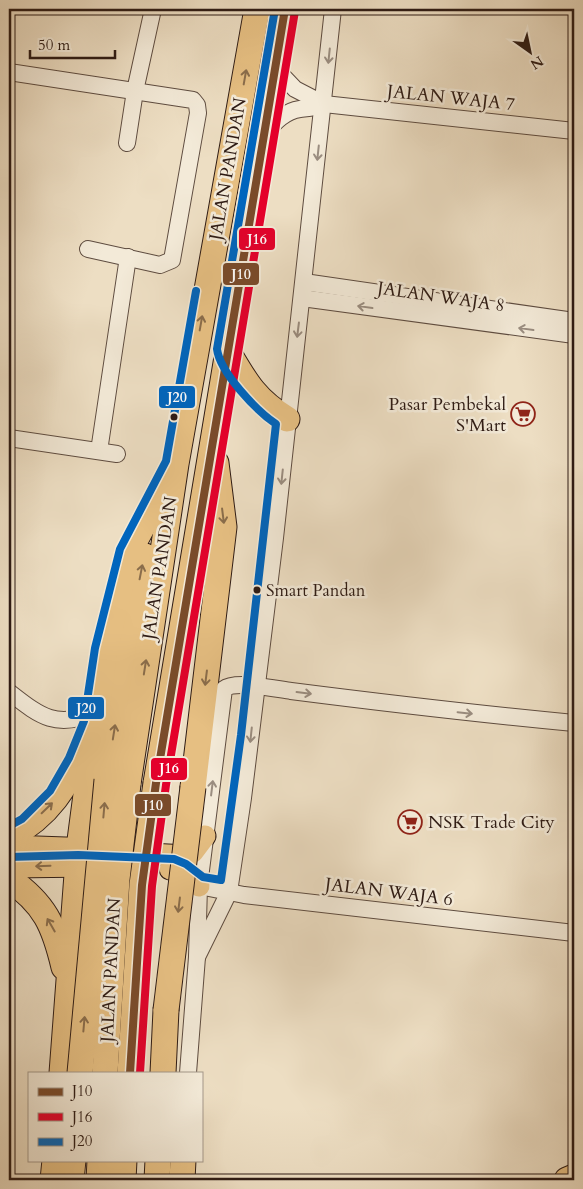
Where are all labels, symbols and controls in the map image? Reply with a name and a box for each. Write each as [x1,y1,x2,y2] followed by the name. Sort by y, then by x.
[30,28,115,60] scale bar
[506,28,556,78] north arrow
[38,35,70,55] text: 50 m
[324,48,333,64] one-way arrow
[527,51,547,74] text: N
[240,70,250,86] one-way arrow
[383,79,516,117] street label: JALAN WAJA 7
[203,95,253,245] street label: JALAN PANDAN
[313,144,323,160] one-way arrow
[238,227,276,251] line badge: J16
[245,230,267,249] text: J16
[222,262,260,286] line badge: J10
[229,265,251,284] text: J10
[373,275,506,318] street label: JALAN WAJA 8
[357,302,373,312] one-way arrow
[197,315,207,331] one-way arrow
[293,322,303,338] one-way arrow
[518,323,534,333] one-way arrow
[158,385,196,409] line badge: J20
[165,388,187,407] text: J20
[389,392,506,438] place label: Pasar Pembekal S'Mart
[510,401,536,427] supermarket icon: Pasar Pembekal S'Mart
[169,412,179,422] unlabelled marker
[277,468,286,484] one-way arrow
[136,494,184,644] street label: JALAN PANDAN
[218,508,228,524] one-way arrow
[137,564,147,580] one-way arrow
[266,579,366,602] place label: Smart Pandan
[252,585,262,595] marker: Smart Pandan
[141,659,151,675] one-way arrow
[201,669,211,685] one-way arrow
[295,688,311,698] one-way arrow
[67,696,105,720] line badge: J20
[74,699,96,718] text: J20
[457,708,473,717] one-way arrow
[109,725,119,741] one-way arrow
[246,727,256,743] one-way arrow
[150,757,188,781] line badge: J16
[157,759,179,778] text: J16
[207,780,217,796] one-way arrow
[134,793,172,817] line badge: J10
[141,796,163,815] text: J10
[41,802,54,814] one-way arrow
[99,802,109,818] one-way arrow
[397,809,423,835] supermarket icon: NSK Trade City
[428,810,555,835] place label: NSK Trade City
[36,861,52,871] one-way arrow
[321,871,454,912] street label: JALAN WAJA 6
[95,897,127,1046] street label: JALAN PANDAN
[174,897,184,913] one-way arrow
[46,918,56,933] one-way arrow
[79,1016,89,1032] one-way arrow
[28,1072,202,1162] legend
[70,1081,93,1101] text: J10
[70,1107,93,1127] text: J16
[70,1131,93,1151] text: J20

